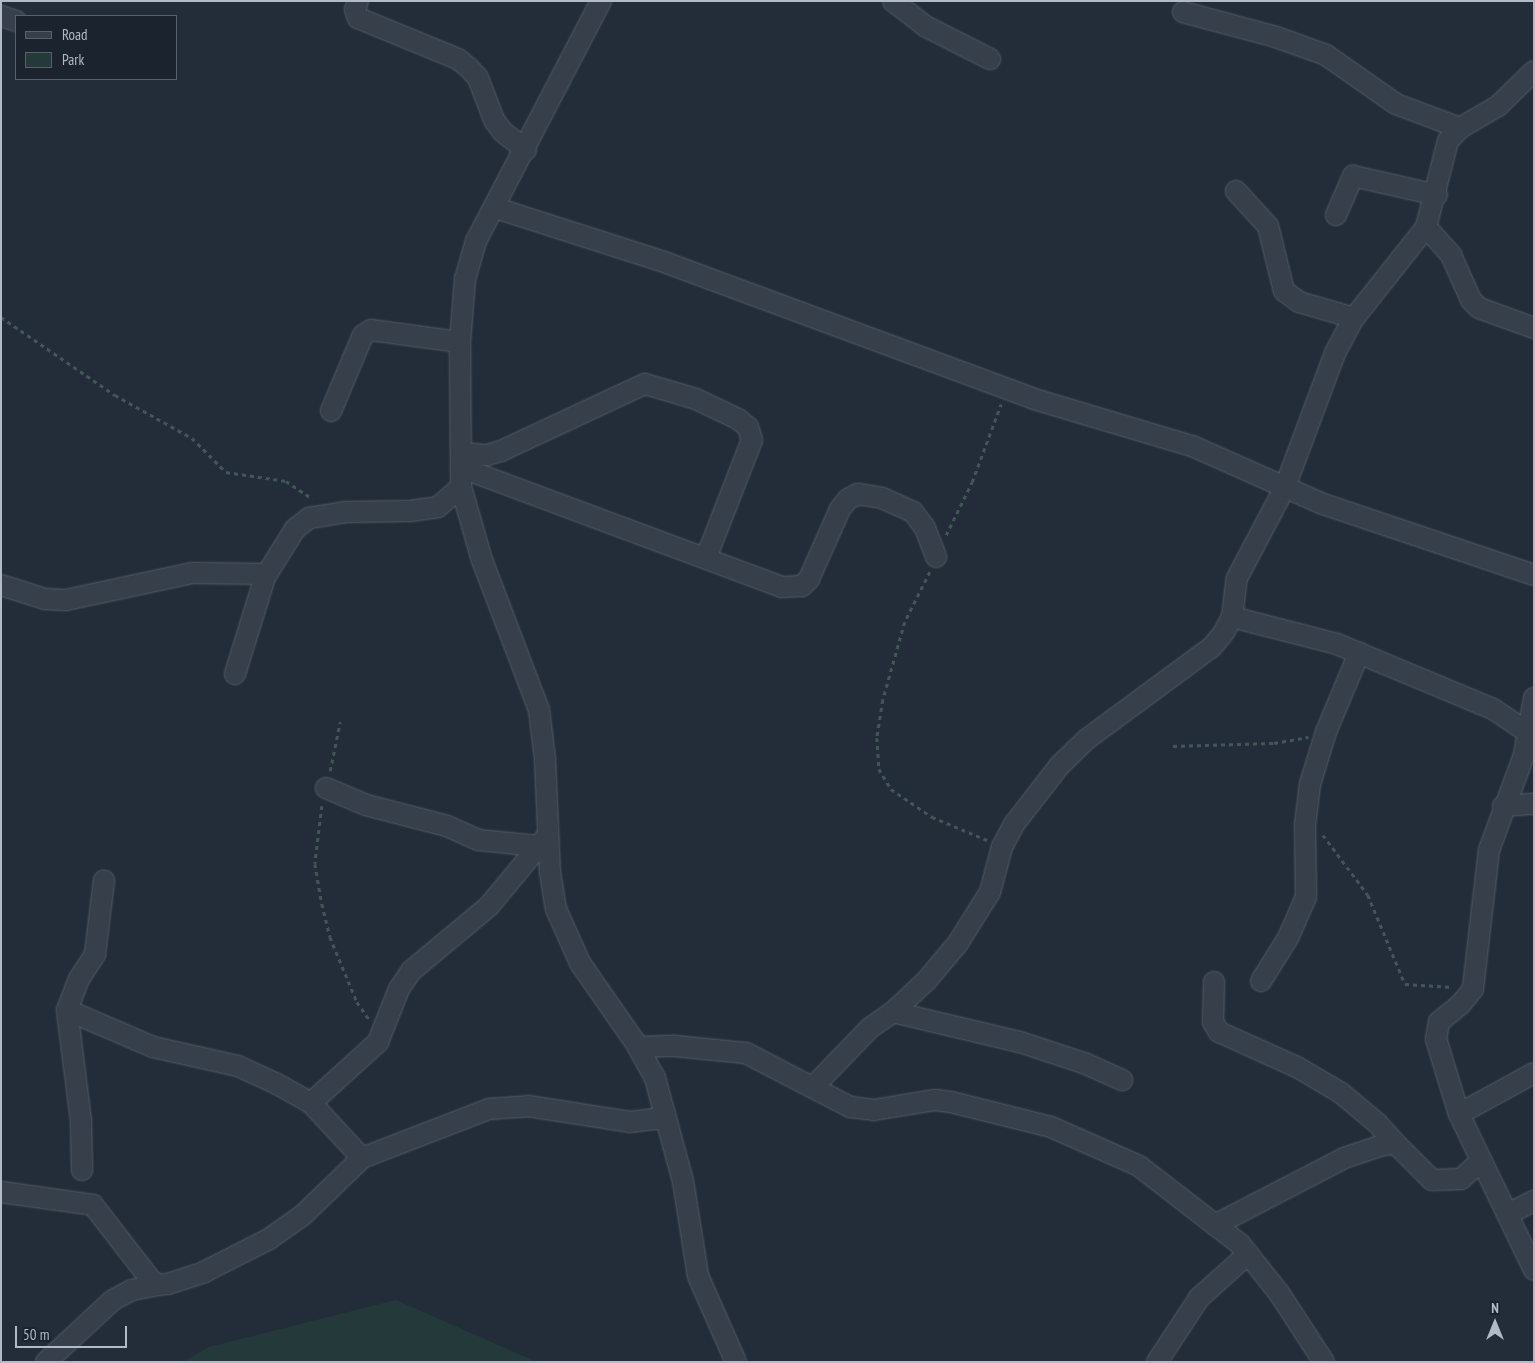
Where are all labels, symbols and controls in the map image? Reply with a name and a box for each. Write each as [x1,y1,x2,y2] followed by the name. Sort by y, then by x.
[15,15,178,80] legend
[62,25,88,44] text: Road
[62,50,84,69] text: Park
[1470,1298,1520,1348] north arrow
[1491,1299,1499,1317] text: N
[18,1316,130,1348] scale bar
[23,1325,49,1344] text: 50 m

